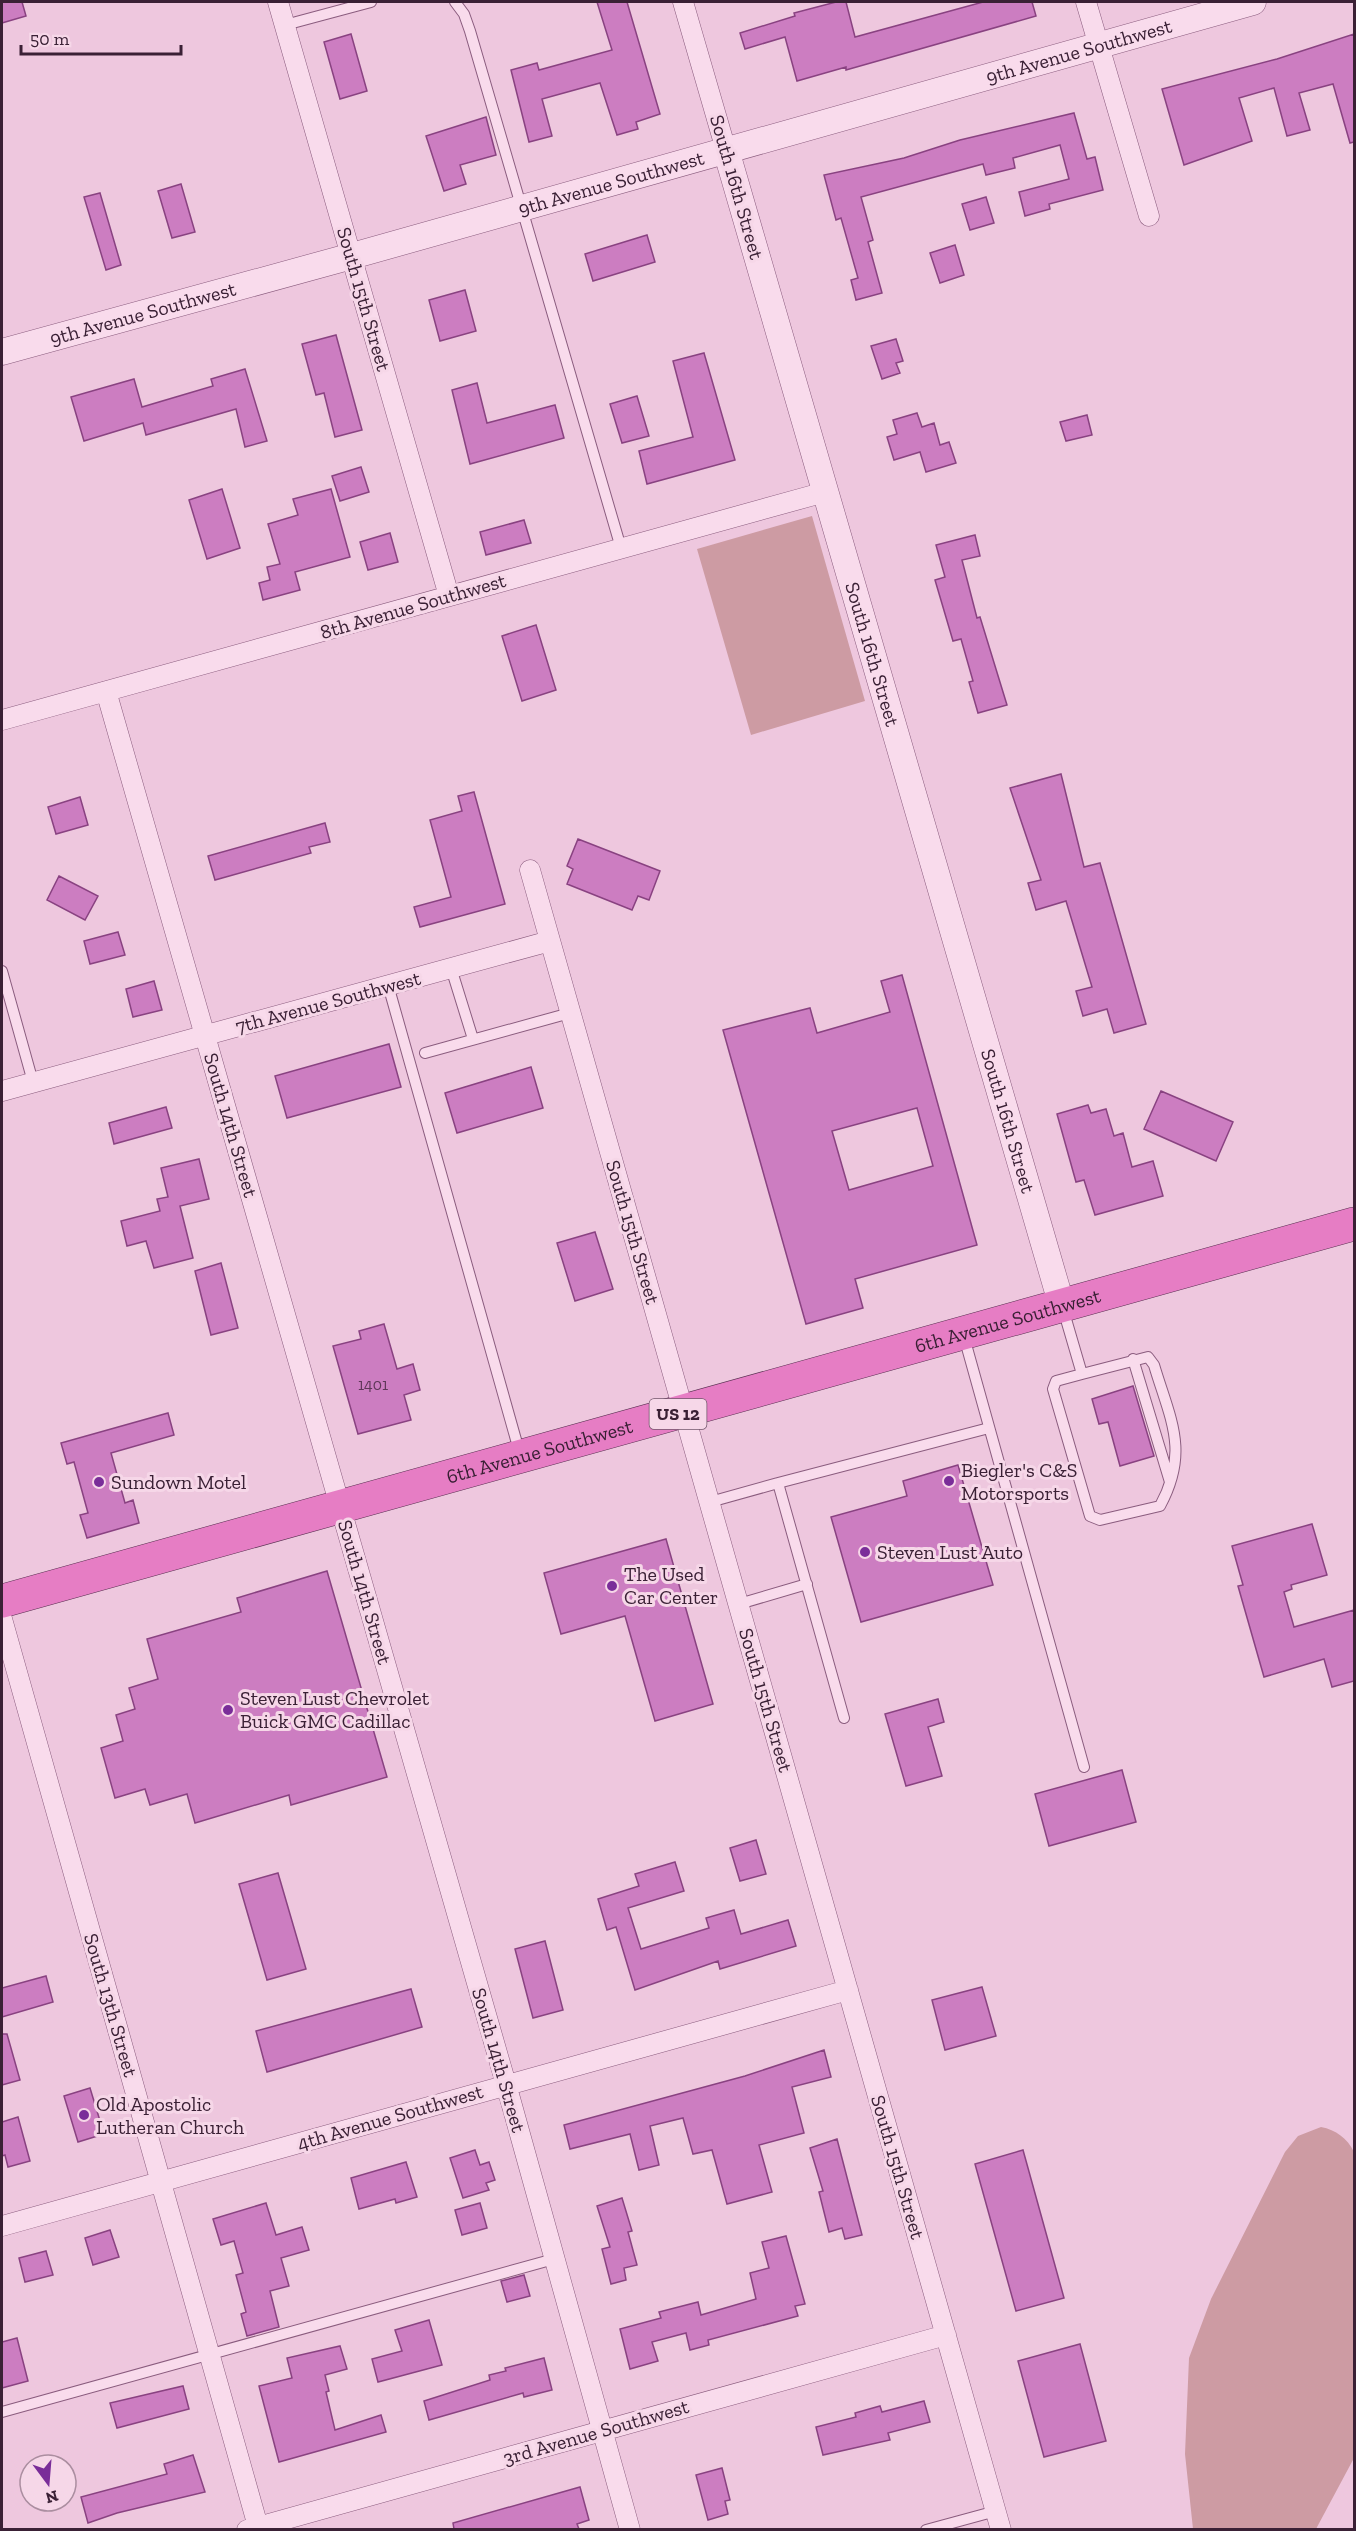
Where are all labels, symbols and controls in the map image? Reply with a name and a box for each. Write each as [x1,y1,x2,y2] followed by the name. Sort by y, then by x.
[983,13,1175,89] street label: 9th Avenue Southwest
[21,18,182,56] scale bar
[30,28,70,50] text: 50 m
[705,112,769,263] street label: South 16th Street
[515,145,707,221] street label: 9th Avenue Southwest
[332,224,396,374] street label: South 15th Street
[47,276,239,350] street label: 9th Avenue Southwest
[317,568,509,644] street label: 8th Avenue Southwest
[840,579,905,730] street label: South 16th Street
[233,966,424,1038] street label: 7th Avenue Southwest
[976,1046,1041,1196] street label: South 16th Street
[199,1050,263,1201] street label: South 14th Street
[601,1157,665,1307] street label: South 15th Street
[912,1283,1104,1358] street label: 6th Avenue Southwest
[358,1375,388,1394] house number: 1401
[650,1399,706,1429] road number: US 12
[444,1414,636,1488] street label: 6th Avenue Southwest
[961,1458,1077,1505] place label: Biegler's C&S Motorsports
[111,1470,246,1494] place label: Sundown Motel
[942,1474,956,1488] marker: Biegler's C&S Motorsports
[92,1475,106,1489] marker: Sundown Motel
[333,1517,397,1668] street label: South 14th Street
[877,1540,1023,1564] place label: Steven Lust Auto
[858,1545,872,1559] marker: Steven Lust Auto
[624,1562,718,1609] place label: The Used Car Center
[605,1579,619,1593] marker: The Used Car Center
[734,1625,798,1775] street label: South 15th Street
[240,1686,430,1733] place label: Steven Lust Chevrolet Buick GMC Cadillac
[221,1703,235,1717] marker: Steven Lust Chevrolet Buick GMC Cadillac
[79,1930,143,2080] street label: South 13th Street
[467,1985,531,2136] street label: South 14th Street
[294,2079,486,2155] street label: 4th Avenue Southwest
[96,2092,245,2139] place label: Old Apostolic Lutheran Church
[866,2092,930,2242] street label: South 15th Street
[77,2108,91,2122] marker: Old Apostolic Lutheran Church
[500,2394,692,2470] street label: 3rd Avenue Southwest
[18,2453,78,2513] north arrow
[44,2486,60,2508] text: N

